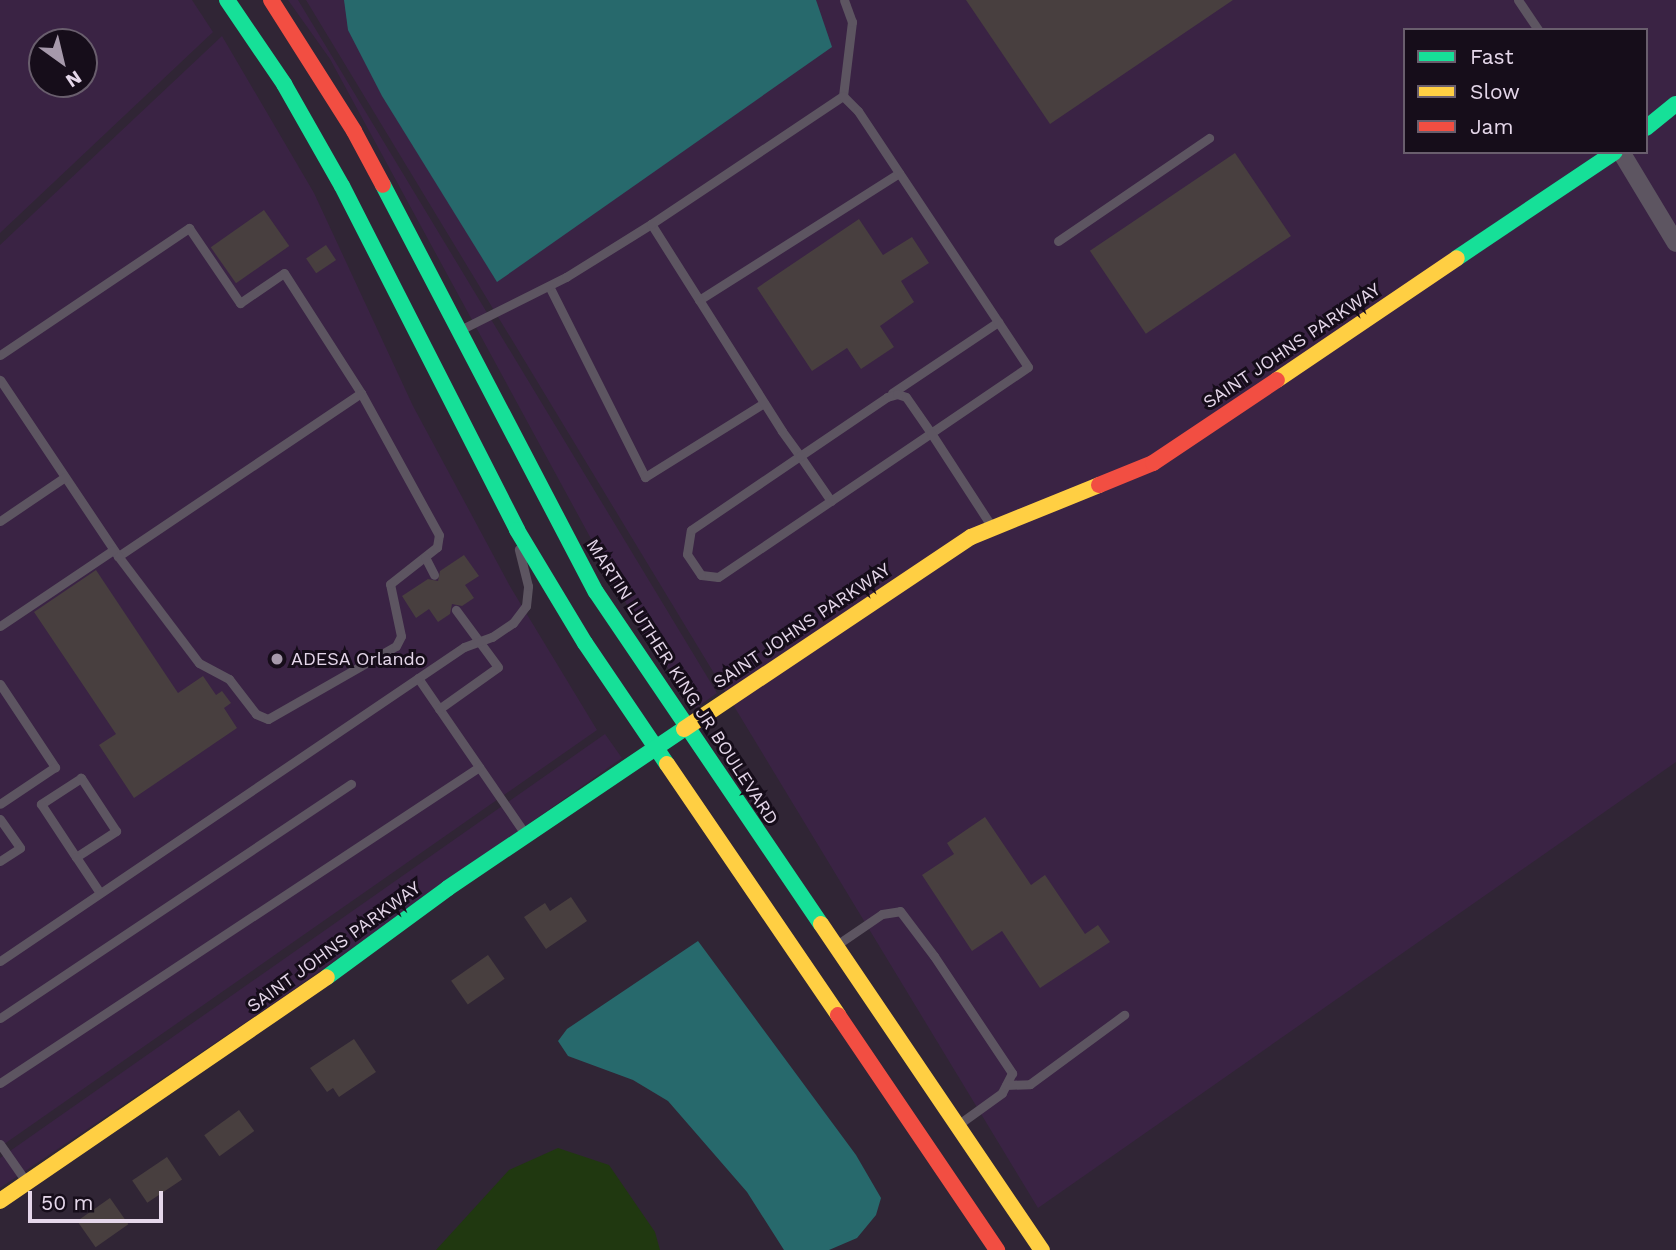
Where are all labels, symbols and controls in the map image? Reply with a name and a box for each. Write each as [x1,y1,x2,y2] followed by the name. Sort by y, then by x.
[28,28,98,98] north arrow
[1403,28,1648,154] legend
[1470,44,1514,69] text: Fast
[62,66,86,93] text: N
[1470,79,1520,104] text: Slow
[1470,114,1513,139] text: Jam
[1199,278,1385,414] street label: SAINT JOHNS PARKWAY
[581,535,783,829] street label: MARTIN LUTHER KING JR BOULEVARD
[709,558,895,694] street label: SAINT JOHNS PARKWAY
[291,648,426,670] place label: ADESA Orlando
[269,651,285,667] marker: ADESA Orlando
[243,877,425,1017] street label: SAINT JOHNS PARKWAY
[32,1176,166,1220] scale bar
[41,1190,93,1215] text: 50 m

